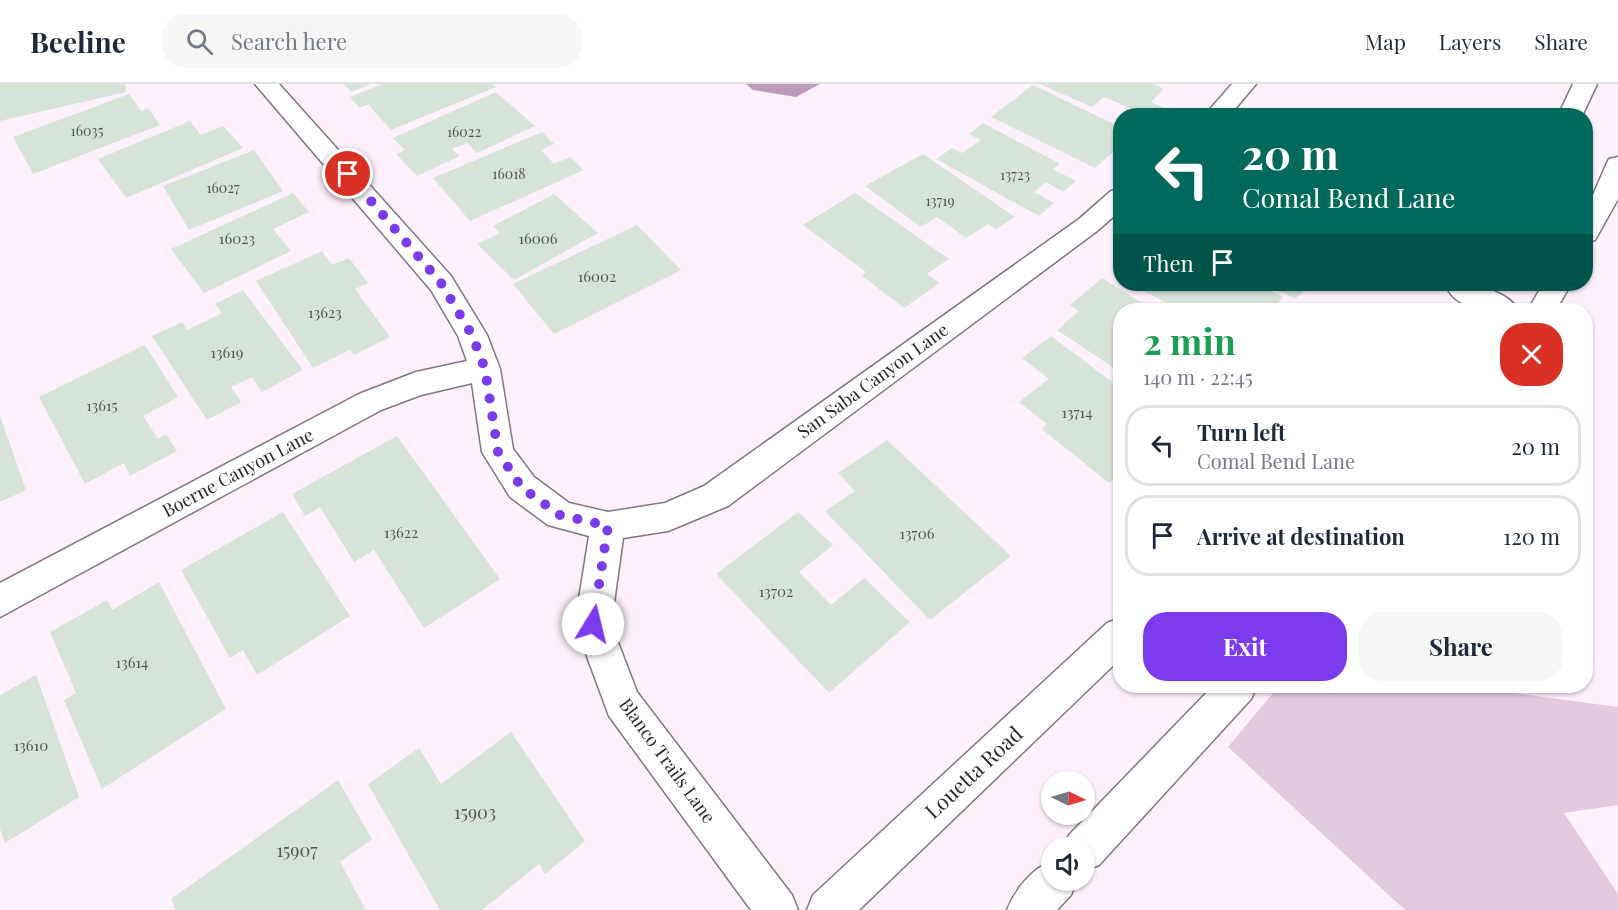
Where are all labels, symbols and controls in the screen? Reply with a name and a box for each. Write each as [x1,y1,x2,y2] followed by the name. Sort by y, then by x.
[162,14,582,68] search box
[30,23,126,60] text: Beeline
[183,25,216,58] icon: search
[231,26,347,56] text: Search here
[1365,27,1406,55] text: Map
[1439,27,1501,55] text: Layers
[1534,27,1588,55] text: Share
[71,121,104,140] house number: 16035
[447,122,481,141] house number: 16022
[1242,125,1339,181] text: 20 m
[1143,132,1221,210] icon: left
[322,148,373,199] pin
[331,157,364,190] icon: arrive
[492,164,526,183] house number: 16018
[1000,165,1030,184] house number: 13723
[206,178,240,197] house number: 16027
[1242,179,1455,215] text: Comal Bend Lane
[925,191,955,210] house number: 13719
[219,228,255,248] house number: 16023
[518,228,558,248] house number: 16006
[1206,246,1239,279] icon: arrive
[1143,248,1194,278] text: Then
[578,266,616,286] house number: 16002
[308,302,342,322] house number: 13623
[1143,316,1236,364] text: 2 min
[792,317,953,443] street label: San Saba Canyon Lane
[1500,323,1563,386] button: close
[210,342,244,362] house number: 13619
[1143,363,1253,390] text: 140 m · 22:45
[86,395,118,415] house number: 13615
[1061,402,1093,422] house number: 13714
[1197,417,1286,447] text: Turn left
[158,422,317,522] street label: Boerne Canyon Lane
[1146,429,1179,462] icon: left
[1511,431,1560,461] text: 20 m
[1197,447,1355,474] text: Comal Bend Lane
[1146,519,1179,552] icon: arrive
[1197,521,1405,551] text: Arrive at destination
[1503,521,1560,551] text: 120 m
[384,522,418,542] house number: 13622
[900,523,935,543] house number: 13706
[759,581,793,601] house number: 13702
[561,592,625,656] position arrow
[1143,612,1347,681] button: Exit
[1359,612,1563,681] button: Share
[116,652,148,672] house number: 13614
[614,693,721,828] street label: Blanco Trails Lane
[918,719,1027,824] street label: Louetta Road
[14,735,48,755] house number: 13610
[1041,771,1095,825] north arrow
[1041,771,1095,891] map controls
[454,800,496,824] house number: 15903
[1041,837,1095,891] button: sound
[276,838,318,862] house number: 15907

